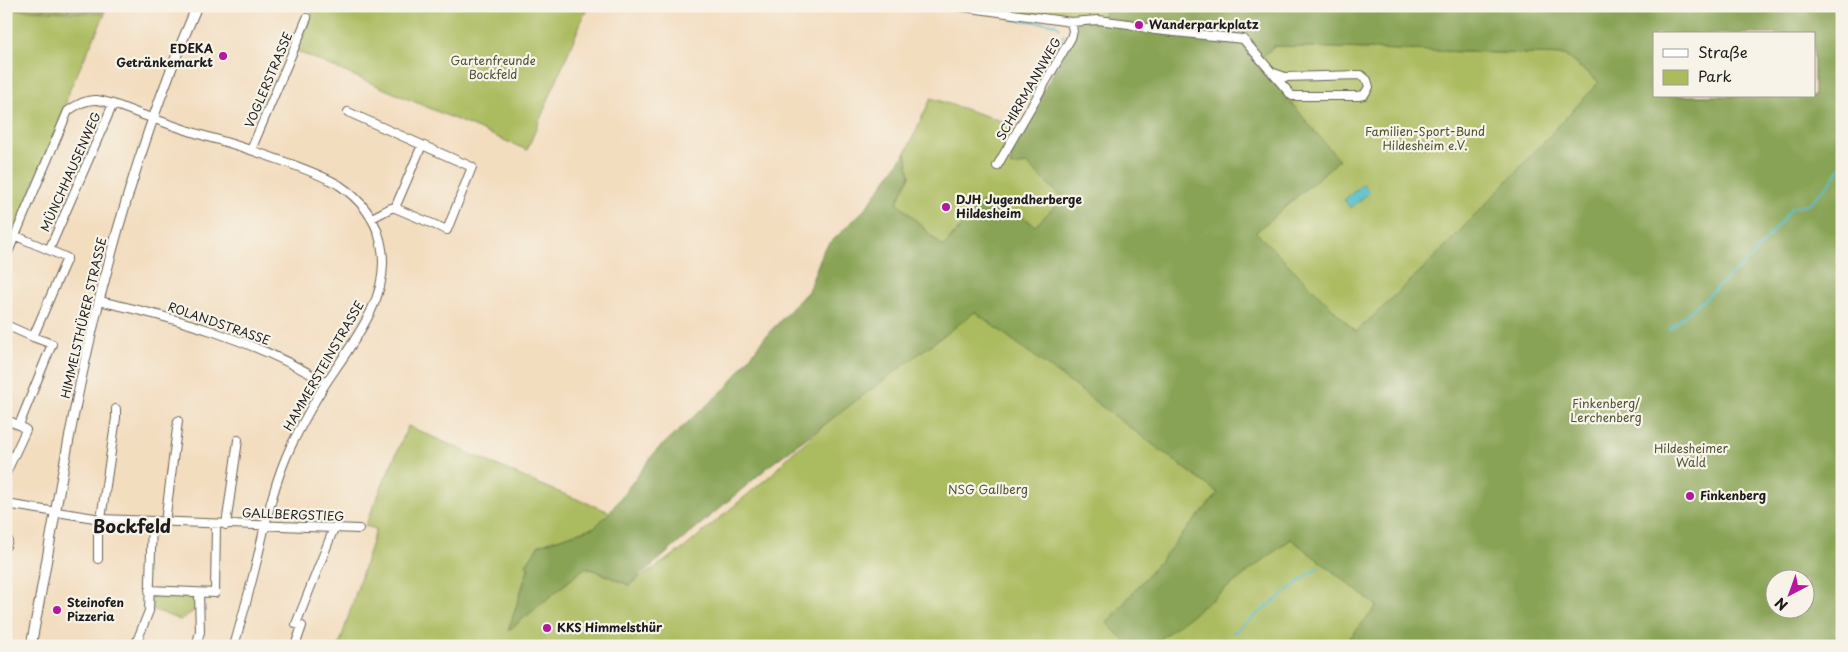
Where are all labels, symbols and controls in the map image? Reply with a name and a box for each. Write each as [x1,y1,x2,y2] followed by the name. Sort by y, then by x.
[1149,15,1259,33] place label: Wanderparkplatz
[1133,19,1145,31] marker: Wanderparkplatz
[240,29,297,130] street label: VOGLERSTRASSE
[1653,32,1816,98] legend
[991,34,1065,143] street label: SCHIRRMANNWEG
[116,39,214,71] place label: EDEKA Getränkemarkt
[1698,40,1748,63] text: Straße
[217,50,229,62] marker: EDEKA Getränkemarkt
[451,51,535,83] park label: Gartenfreunde Bockfeld
[1698,64,1732,87] text: Park
[36,109,105,234] street label: MÜNCHHAUSENWEG
[1365,122,1485,154] park label: Familien-Sport-Bund Hildesheim e.V.
[956,190,1082,222] place label: DJH Jugendherberge Hildesheim
[940,201,952,213] marker: DJH Jugendherberge Hildesheim
[56,235,110,400] street label: HIMMELSTHÜRER STRASSE
[166,297,273,349] street label: ROLANDSTRASSE
[278,297,368,434] street label: HAMMERSTEINSTRASSE
[1570,394,1642,426] park label: Finkenberg/ Lerchenberg
[1654,439,1729,471] park label: Hildesheimer Wald
[948,480,1028,498] park label: NSG Gallberg
[1700,486,1766,504] place label: Finkenberg
[1684,490,1696,502] marker: Finkenberg
[242,503,345,525] street label: GALLBERGSTIEG
[93,512,171,539] district label: Bockfeld
[1766,570,1816,620] north arrow
[67,593,124,625] place label: Steinofen Pizzeria
[1770,593,1792,616] text: N
[51,604,63,616] marker: Steinofen Pizzeria
[557,618,663,636] place label: KKS Himmelsthür
[541,622,553,634] marker: KKS Himmelsthür

